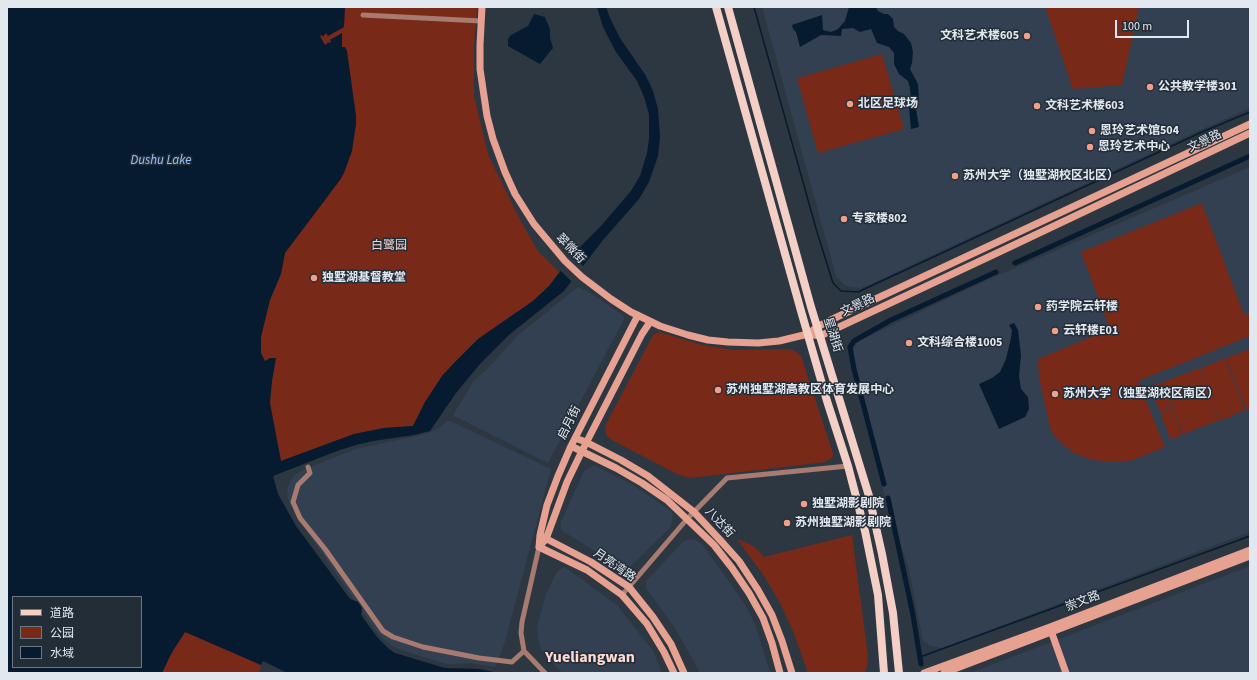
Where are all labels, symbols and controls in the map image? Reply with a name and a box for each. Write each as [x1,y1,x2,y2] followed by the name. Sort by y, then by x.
[1117,12,1191,38] scale bar
[1122,18,1152,35] text: 100 m
[940,29,1019,43] place label: 文科艺术楼605
[1022,31,1032,41] marker: 文科艺术楼605
[1158,80,1237,94] place label: 公共教学楼301
[1145,82,1155,92] marker: 公共教学楼301
[858,97,918,111] place label: 北区足球场
[845,99,855,109] marker: 北区足球场
[1045,99,1124,113] place label: 文科艺术楼603
[1032,101,1042,111] marker: 文科艺术楼603
[1100,124,1179,138] place label: 恩玲艺术馆504
[1087,126,1097,136] marker: 恩玲艺术馆504
[1186,128,1224,156] street label: 文景路
[1098,140,1170,154] place label: 恩玲艺术中心
[1085,142,1095,152] marker: 恩玲艺术中心
[131,153,191,169] water label: Dushu Lake
[963,169,1119,183] place label: 苏州大学（独墅湖校区北区）
[950,171,960,181] marker: 苏州大学（独墅湖校区北区）
[852,212,907,226] place label: 专家楼802
[839,214,849,224] marker: 专家楼802
[552,231,588,267] street label: 翠微街
[371,239,407,253] park label: 白鹭园
[322,271,406,285] place label: 独墅湖基督教堂
[309,273,319,283] marker: 独墅湖基督教堂
[839,292,877,320] street label: 文景路
[1046,300,1118,314] place label: 药学院云轩楼
[1033,302,1043,312] marker: 药学院云轩楼
[820,316,844,354] street label: 星湖街
[1063,324,1118,338] place label: 云轩楼E01
[1050,326,1060,336] marker: 云轩楼E01
[917,336,1002,350] place label: 文科综合楼1005
[904,338,914,348] marker: 文科综合楼1005
[726,383,894,397] place label: 苏州独墅湖高教区体育发展中心
[713,385,723,395] marker: 苏州独墅湖高教区体育发展中心
[1063,387,1219,401] place label: 苏州大学（独墅湖校区南区）
[1050,389,1060,399] marker: 苏州大学（独墅湖校区南区）
[555,404,585,442] street label: 启月街
[812,497,884,511] place label: 独墅湖影剧院
[799,499,809,509] marker: 独墅湖影剧院
[701,505,737,541] street label: 八达街
[795,516,891,530] place label: 苏州独墅湖影剧院
[782,518,792,528] marker: 苏州独墅湖影剧院
[590,547,638,585] street label: 月亮湾路
[1064,589,1102,615] street label: 崇文路
[12,596,142,668] legend
[50,605,74,622] text: 道路
[50,625,74,642] text: 公园
[50,645,74,662] text: 水域
[545,648,635,668] district label: Yueliangwan

